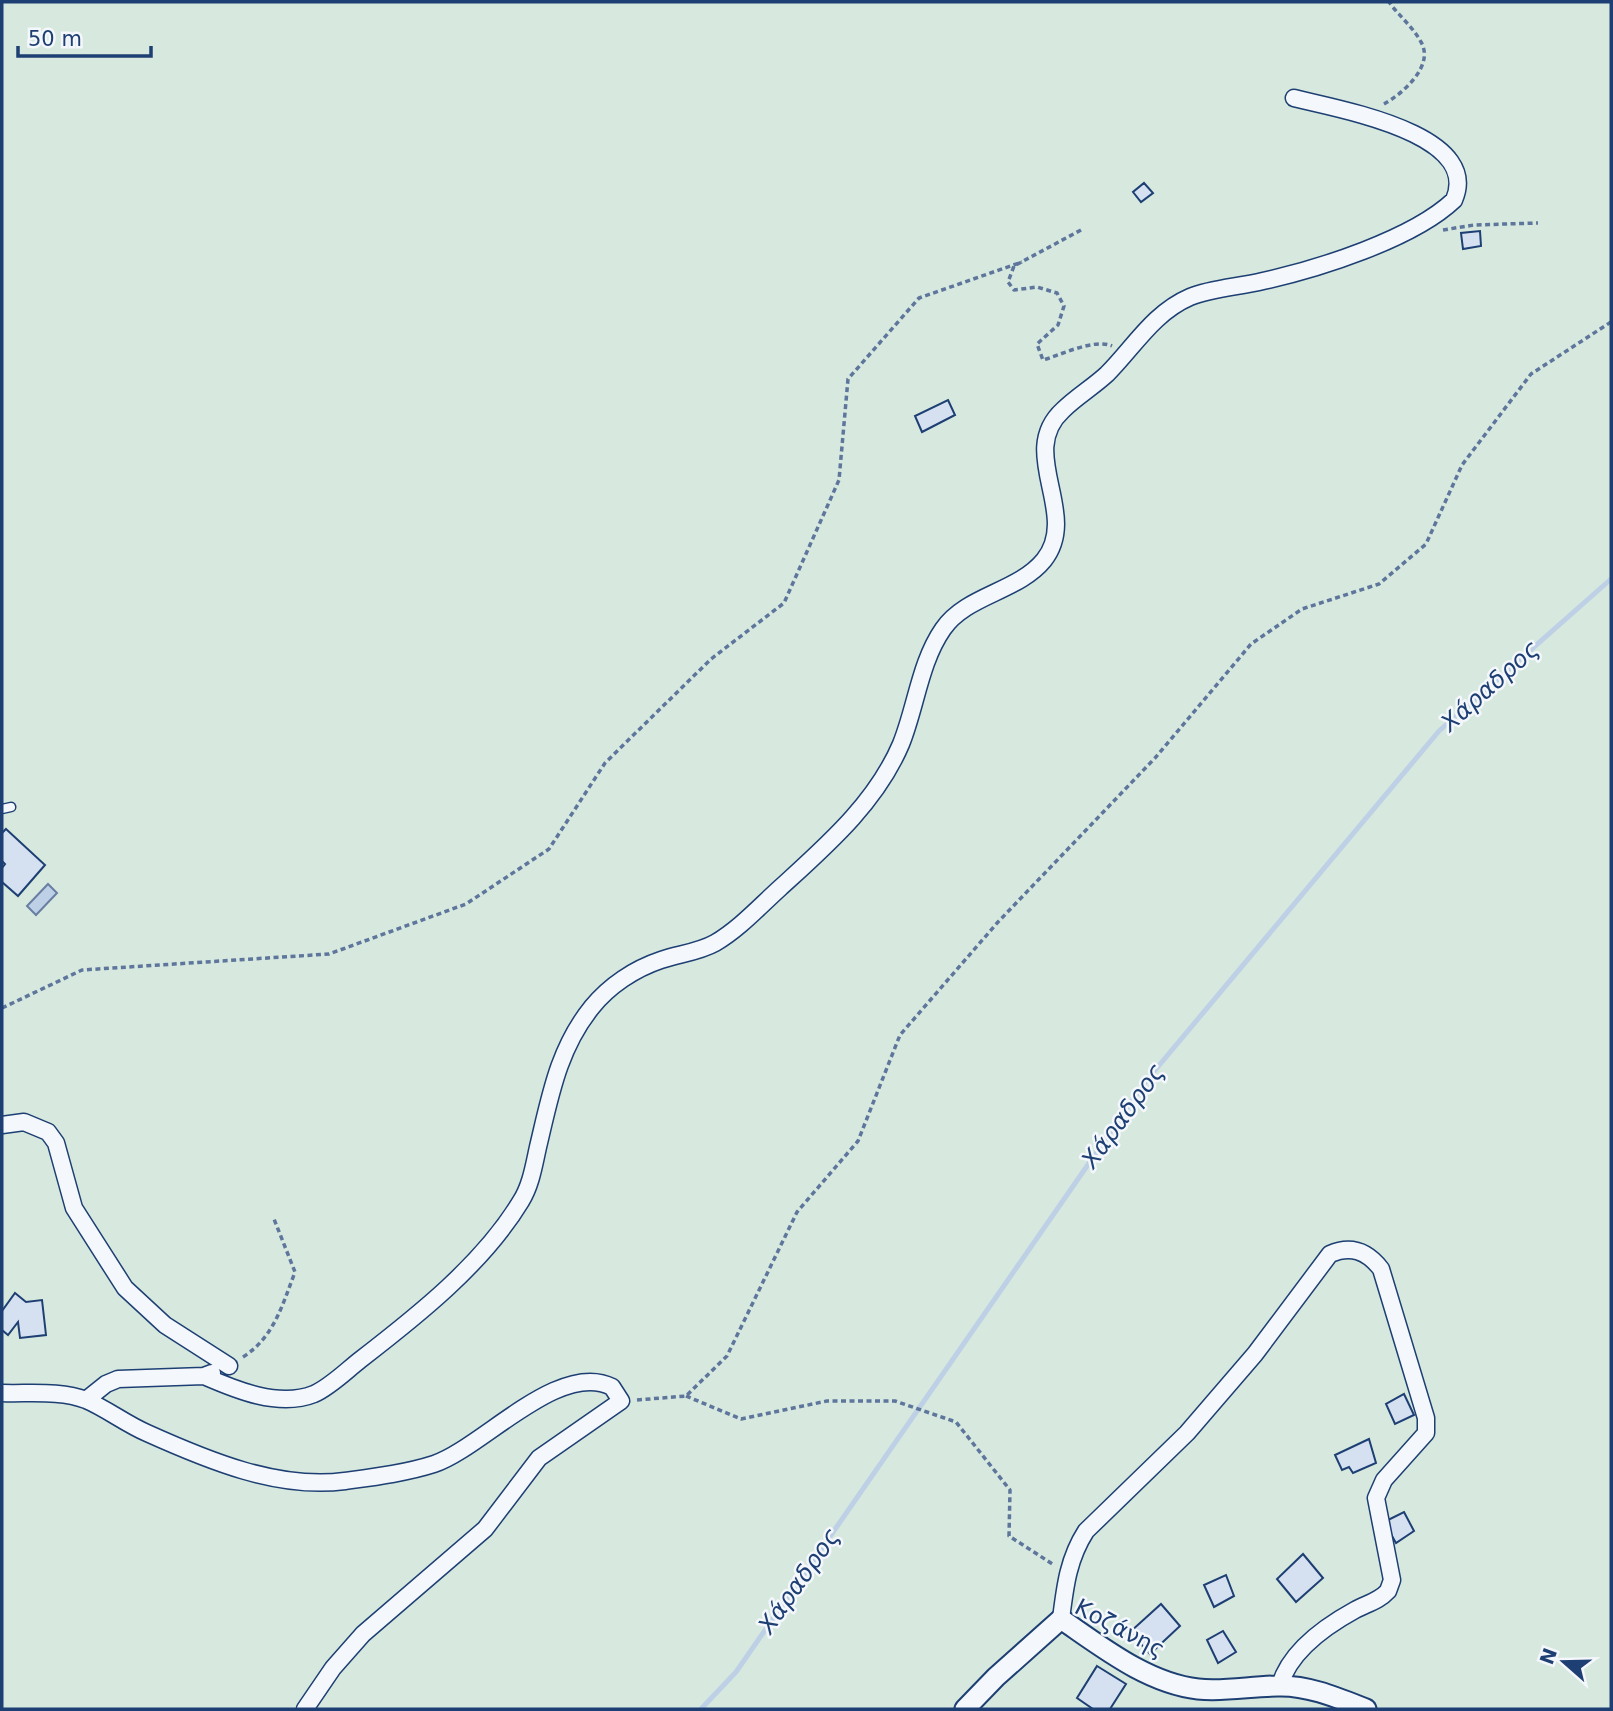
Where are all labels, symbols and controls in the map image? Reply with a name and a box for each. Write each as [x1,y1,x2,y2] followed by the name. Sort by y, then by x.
[18,14,150,58] scale bar
[28,27,82,51] text: 50 m
[1434,635,1545,739] water label: Χάραδρος
[1075,1058,1170,1175] water label: Χάραδρος
[751,1523,845,1641] water label: Χάραδρος
[1071,1594,1169,1662] street label: Κοζάνης
[1529,1627,1599,1697] north arrow
[1535,1645,1561,1667] text: N

